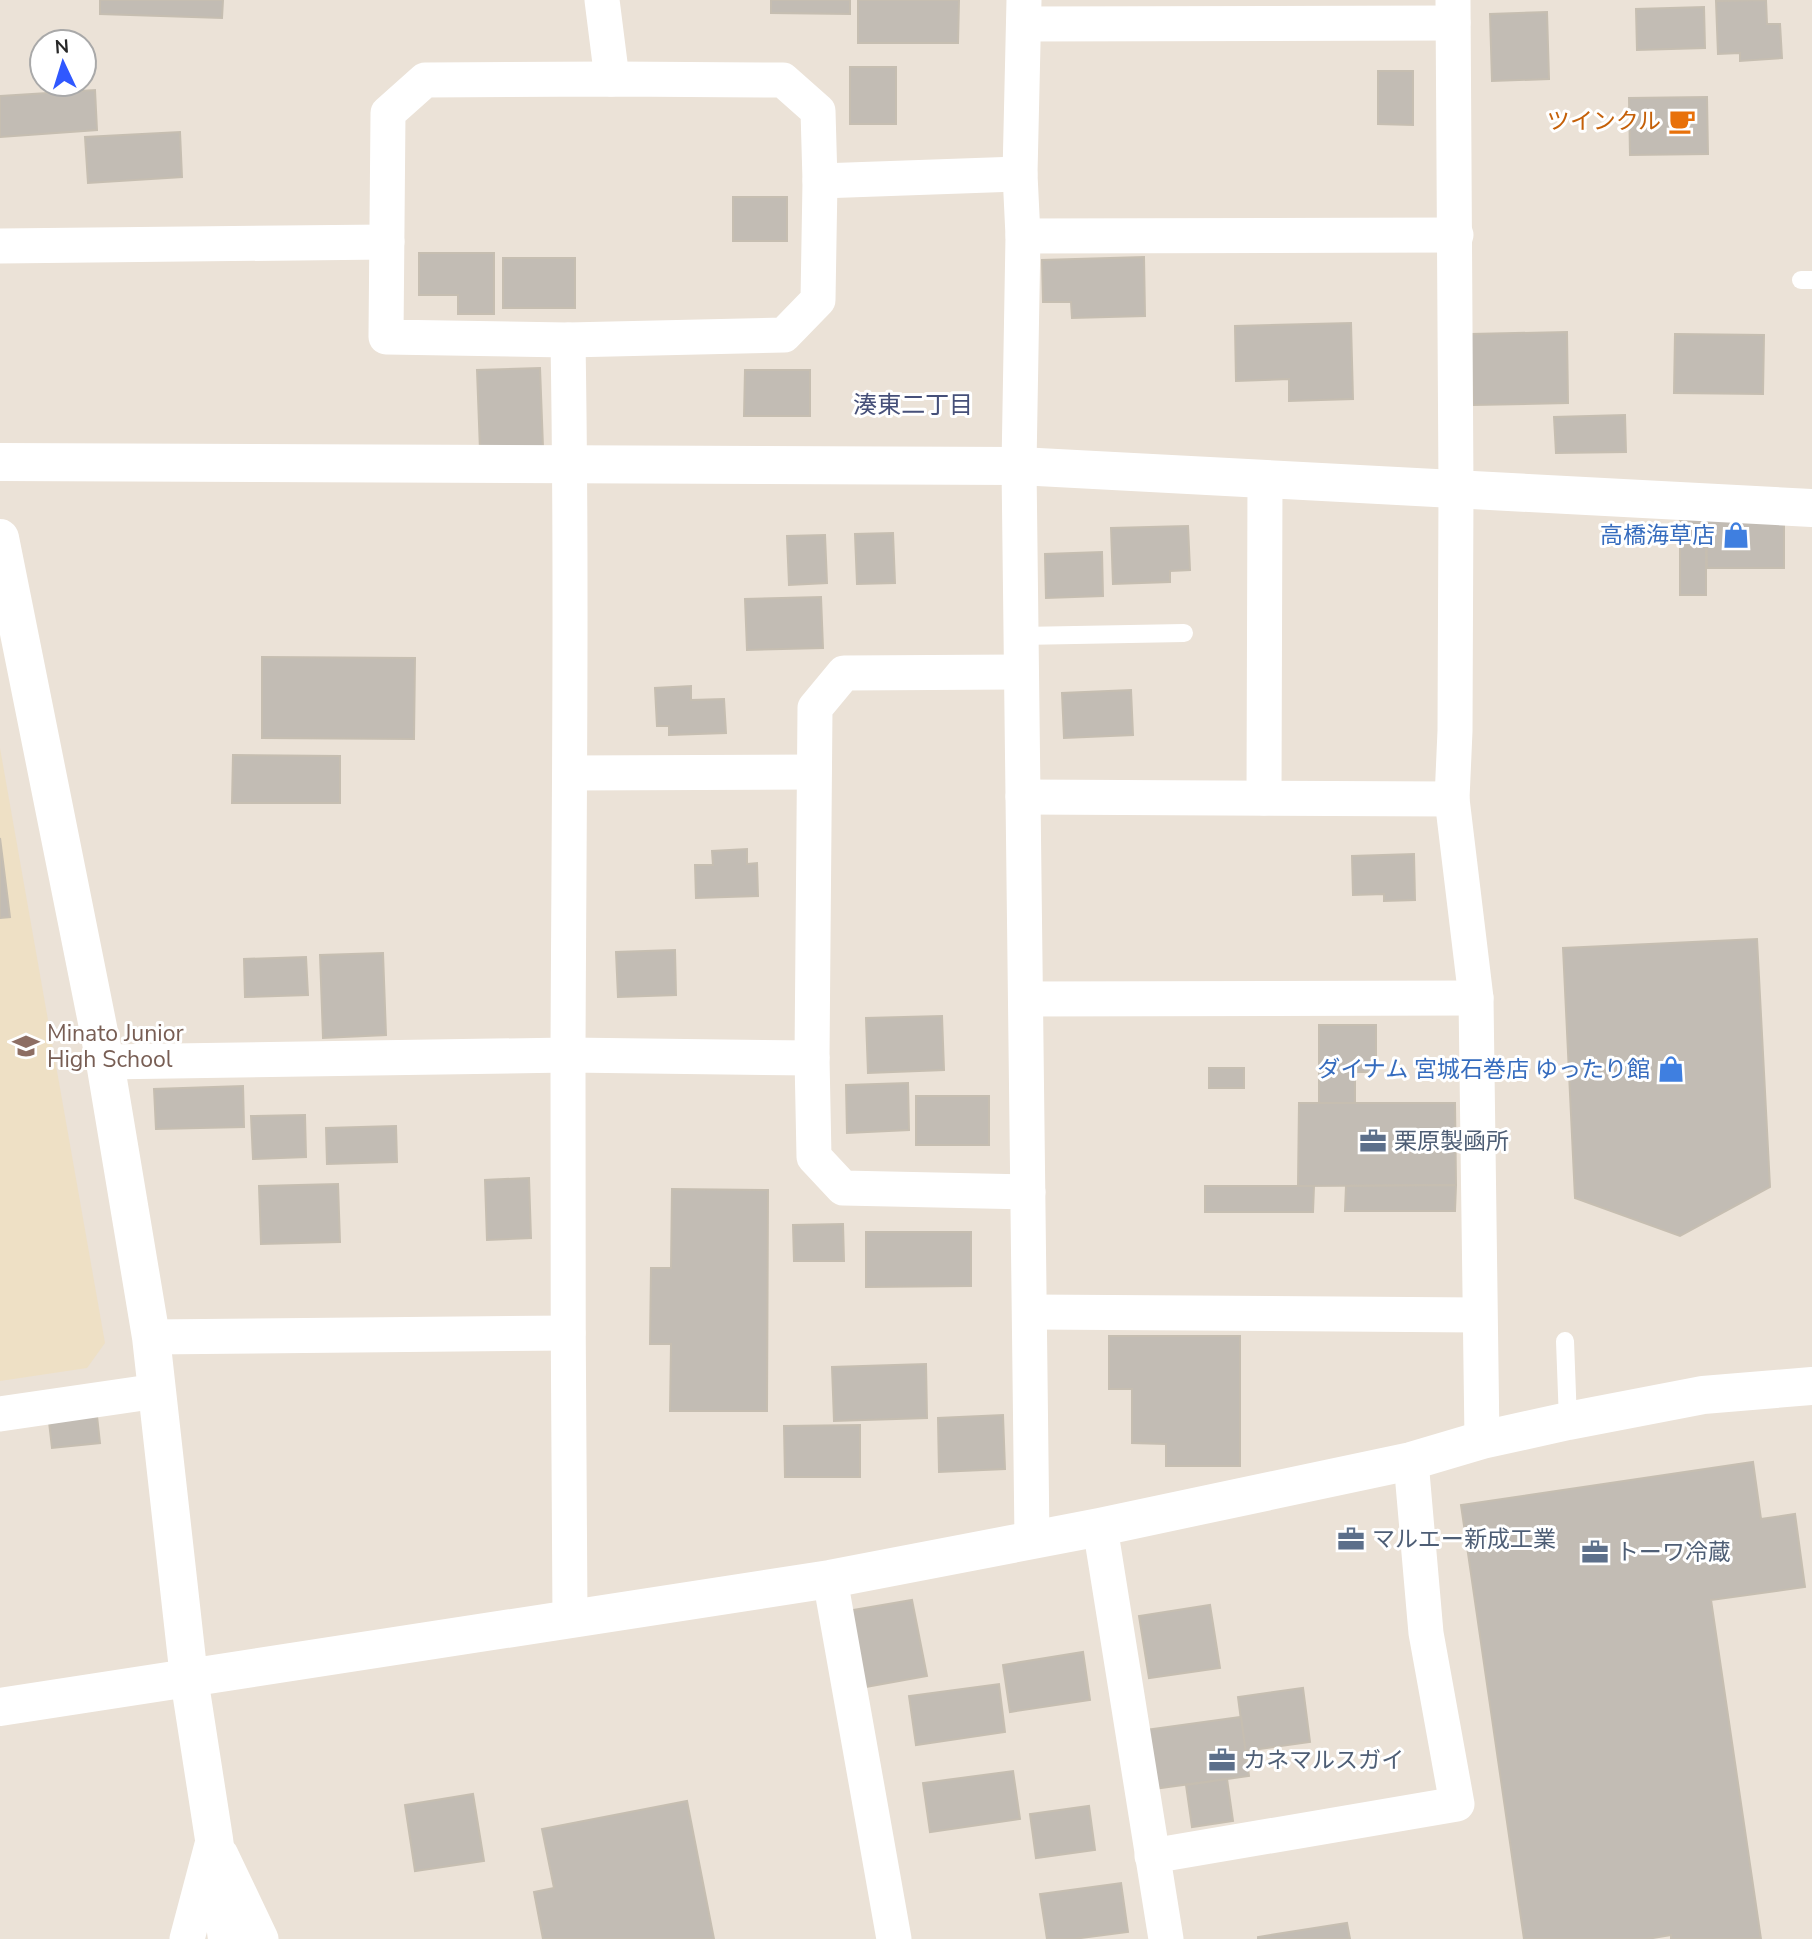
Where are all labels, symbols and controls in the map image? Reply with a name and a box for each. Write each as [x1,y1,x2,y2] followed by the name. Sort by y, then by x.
[28,28,98,98] north arrow
[54,34,70,61] text: N
[1547,106,1661,137] place label: ツインクル
[1667,106,1697,136] cafe icon: ツインクル
[853,389,973,421] district label: 湊東二丁目
[1600,520,1715,551] place label: 高橋海草店
[1721,520,1751,550] shop icon: 高橋海草店
[47,1018,184,1075] place label: Minato Junior High School
[11,1031,41,1061] school or university icon: Minato Junior High School
[1317,1054,1650,1085] place label: ダイナム 宮城石巻店 ゆったり館
[1656,1054,1686,1084] shop icon: ダイナム 宮城石巻店 ゆったり館
[1358,1126,1388,1156] office icon: 栗原製凾所
[1394,1126,1509,1157] place label: 栗原製凾所
[1336,1524,1366,1554] office icon: マルエー新成工業
[1372,1524,1556,1555] place label: マルエー新成工業
[1580,1537,1610,1567] office icon: トーワ冷蔵
[1616,1537,1731,1568] place label: トーワ冷蔵
[1207,1745,1237,1775] office icon: カネマルスガイ
[1243,1745,1404,1776] place label: カネマルスガイ

